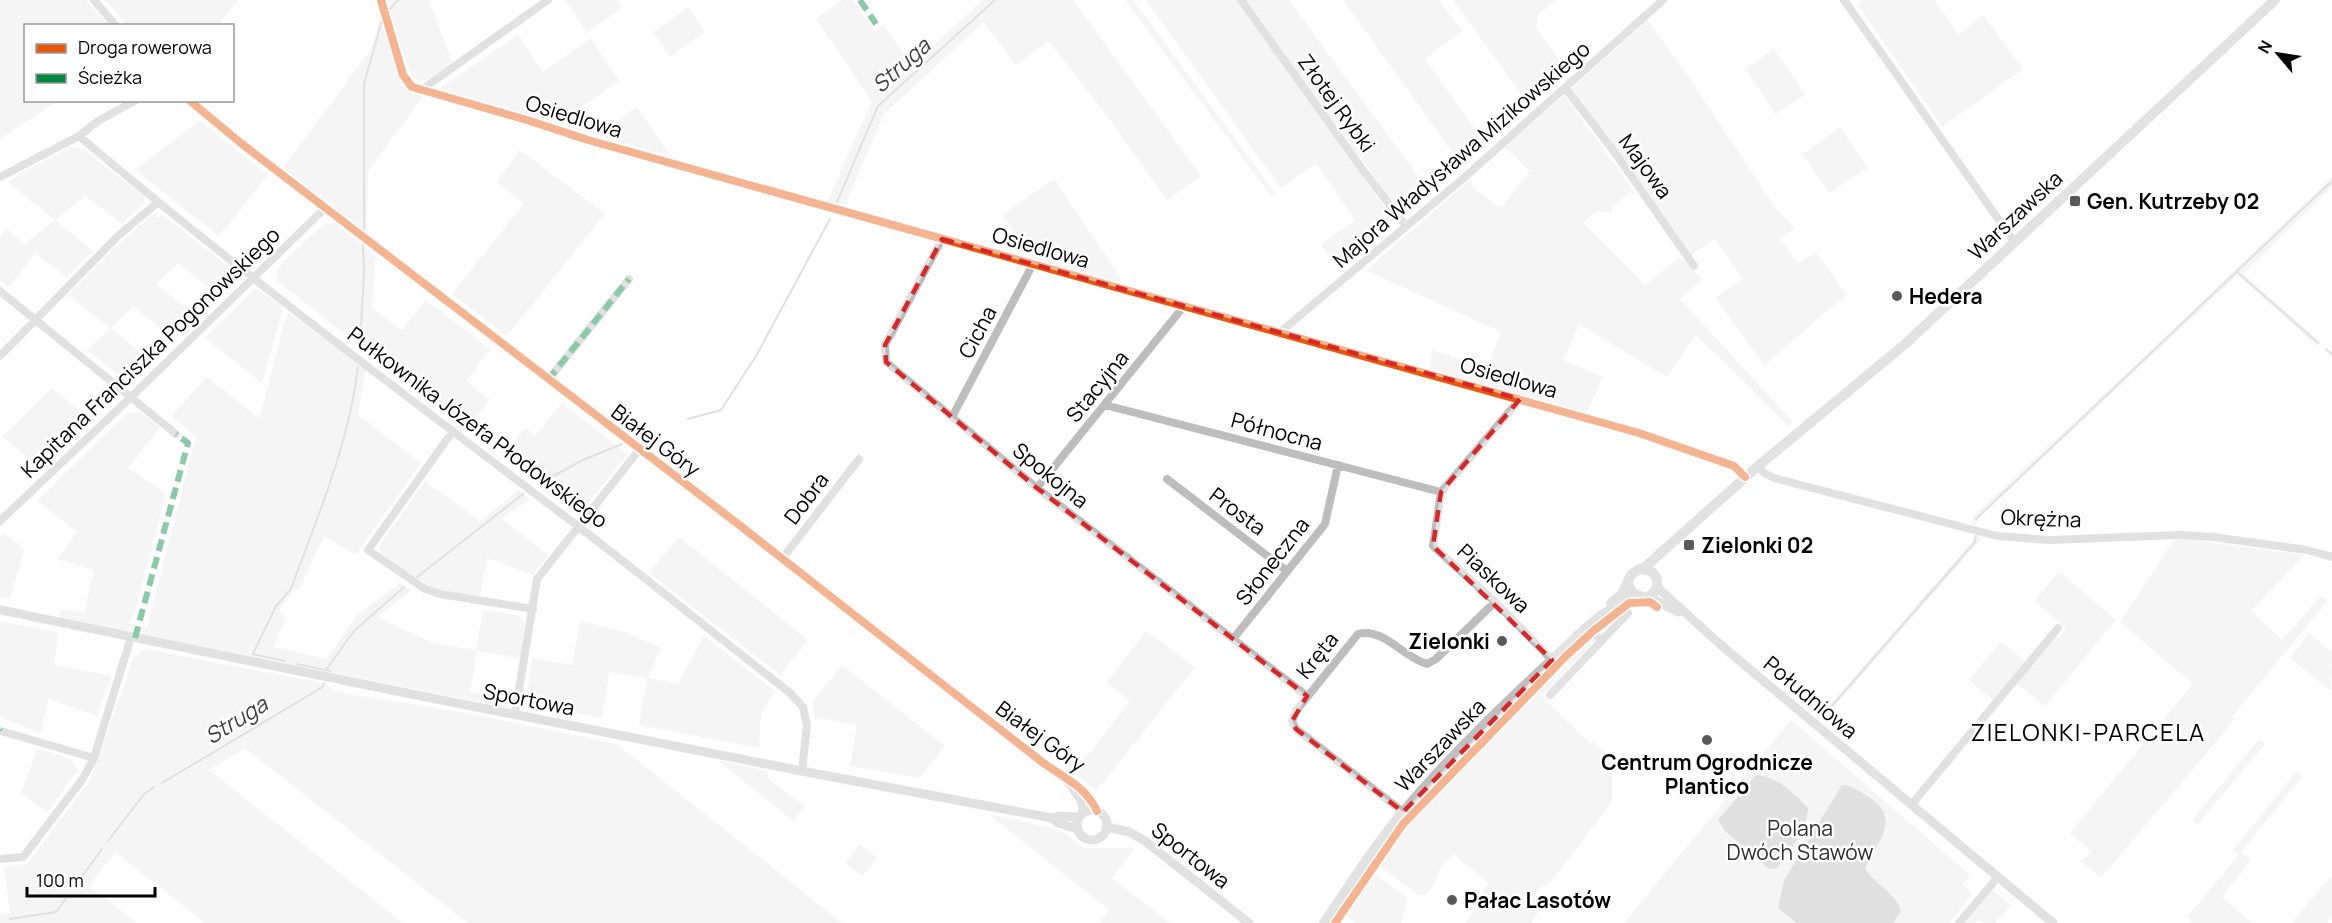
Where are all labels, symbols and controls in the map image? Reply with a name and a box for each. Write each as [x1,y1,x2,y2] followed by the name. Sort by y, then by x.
[24,24,234,102] legend
[2248,24,2308,84] north arrow
[865,30,938,99] water label: Struga
[1326,34,1596,274] street label: Majora Władysława Mizikowskiego
[78,35,212,59] text: Droga rowerowa
[2252,36,2277,57] text: N
[1292,48,1382,158] street label: Złotej Rybki
[78,65,142,89] text: Ścieżka
[522,88,626,144] street label: Osiedlowa
[1613,128,1679,204] street label: Majowa
[1962,164,2068,266] street label: Warszawska
[2087,187,2259,215] place label: Gen. Kutrzeby 02
[2068,194,2082,208] marker: Gen. Kutrzeby 02
[14,220,286,484] street label: Kapitana Franciszka Pogonowskiego
[989,220,1093,274] street label: Osiedlowa
[1909,282,1983,310] place label: Hedera
[1890,289,1904,303] marker: Hedera
[952,301,1002,363] street label: Cicha
[342,320,614,534] street label: Pułkownika Józefa Płodowskiego
[1059,344,1135,428] street label: Stacyjna
[1457,350,1561,404] street label: Osiedlowa
[606,397,706,483] street label: Białej Góry
[1228,405,1326,457] street label: Północna
[1007,436,1095,514] street label: Spokojna
[777,467,835,529] street label: Dobra
[1204,481,1272,541] street label: Prosta
[2000,503,2082,533] street label: Okrężna
[1229,511,1315,611] street label: Słoneczna
[1701,531,1813,559] place label: Zielonki 02
[1452,537,1536,619] street label: Piaskowa
[1682,538,1696,552] marker: Zielonki 02
[1290,626,1344,684] street label: Kręta
[1408,627,1490,655] place label: Zielonki
[1495,634,1509,648] marker: Zielonki
[1758,650,1864,744] street label: Południowa
[481,676,577,722] street label: Sportowa
[199,688,275,751] water label: Struga
[1389,692,1491,798] street label: Warszawska
[991,694,1091,778] street label: Białej Góry
[1970,715,2206,748] district label: ZIELONKI-PARCELA
[1700,733,1714,747] marker: Centrum Ogrodnicze Plantico
[1601,748,1813,800] place label: Centrum Ogrodnicze Plantico
[1727,814,1873,866] park label: Polana Dwóch Stawów
[1146,815,1236,895] street label: Sportowa
[27,860,154,898] scale bar
[36,868,84,892] text: 100 m
[1464,886,1611,914] place label: Pałac Lasotów
[1445,893,1459,907] marker: Pałac Lasotów

